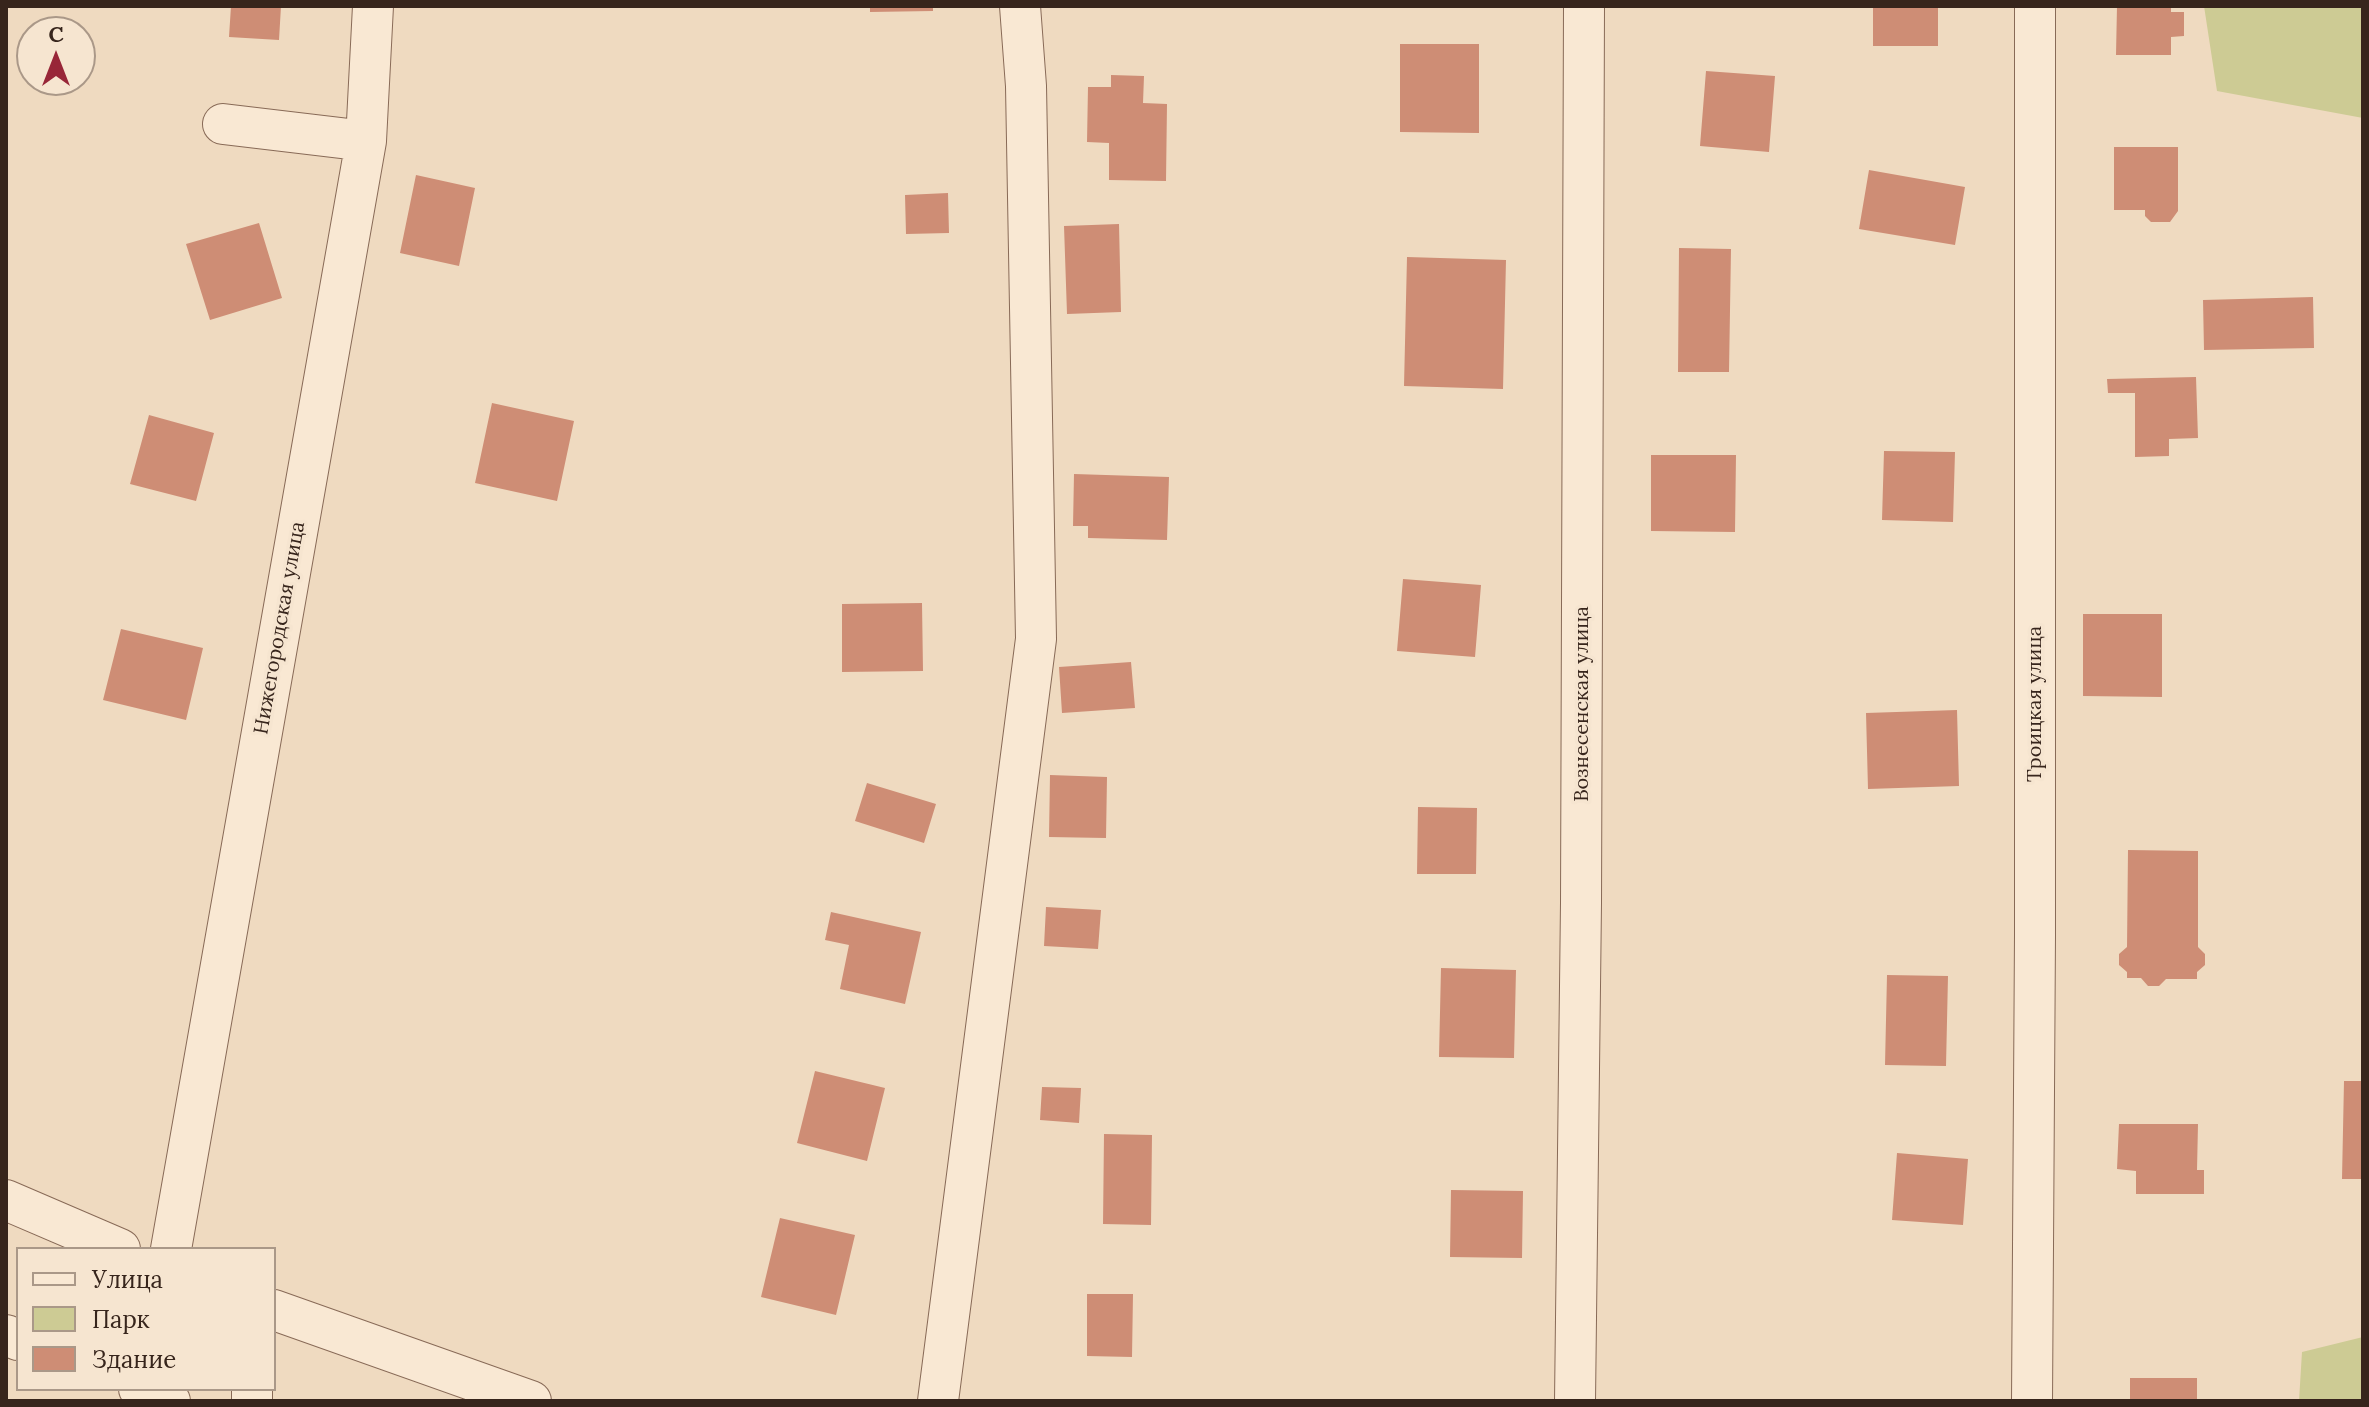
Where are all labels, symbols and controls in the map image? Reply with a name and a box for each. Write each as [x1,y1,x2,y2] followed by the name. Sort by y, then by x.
[16,16,96,96] north arrow
[48,20,64,48] text: С
[249,520,311,736] street label: Нижегородская улица
[1570,606,1594,802] street label: Вознесенская улица
[2023,626,2047,782] street label: Троицкая улица
[16,1247,276,1391] legend
[92,1264,163,1295] text: Улица
[92,1304,150,1335] text: Парк
[92,1344,176,1375] text: Здание

